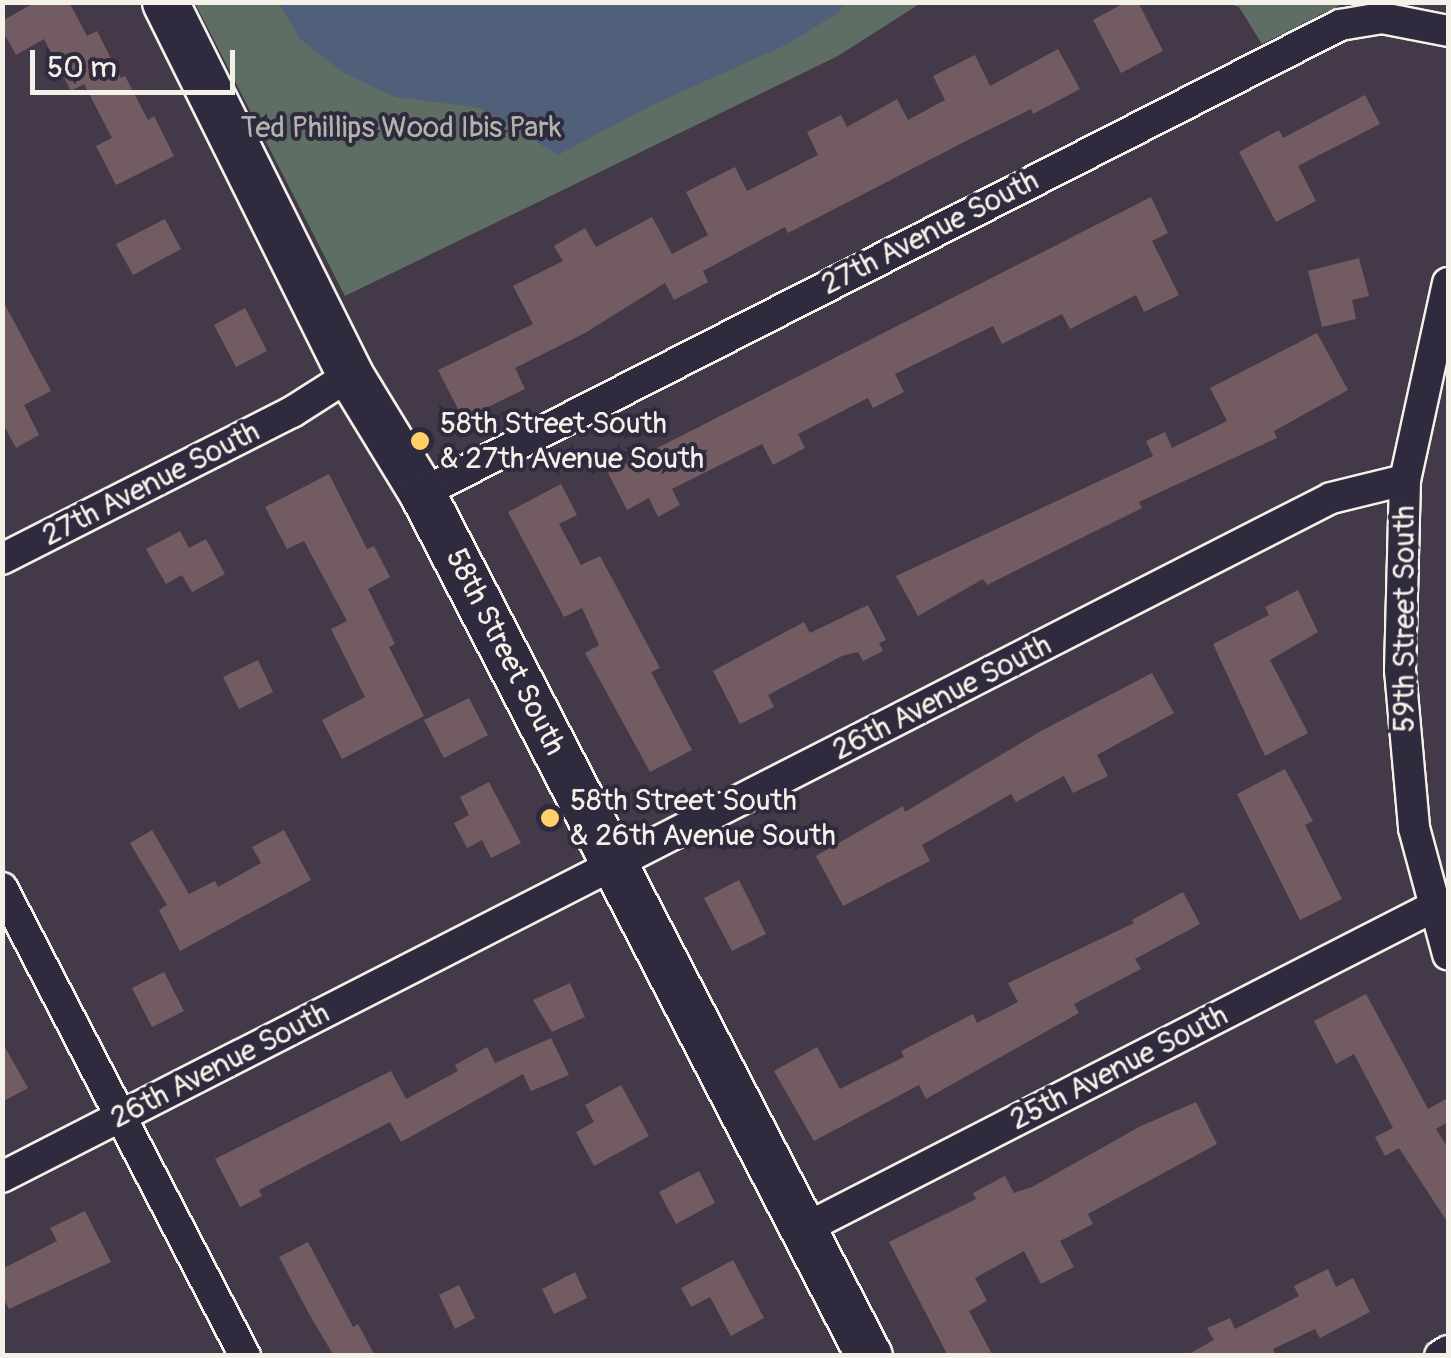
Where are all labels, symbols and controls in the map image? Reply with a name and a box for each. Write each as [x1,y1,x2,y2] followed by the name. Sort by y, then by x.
[35,30,240,92] scale bar
[47,49,117,86] text: 50 m
[241,110,561,146] park label: Ted Phillips Wood Ibis Park
[815,163,1045,303] street label: 27th Avenue South
[440,406,704,476] place label: 58th Street South & 27th Avenue South
[36,414,266,554] street label: 27th Avenue South
[409,430,431,452] marker: 58th Street South & 27th Avenue South
[1387,505,1423,733] street label: 59th Street South
[437,543,573,761] street label: 58th Street South
[827,627,1057,769] street label: 26th Avenue South
[570,783,836,854] place label: 58th Street South & 26th Avenue South
[539,807,561,829] marker: 58th Street South & 26th Avenue South
[105,995,335,1137] street label: 26th Avenue South
[1004,998,1234,1138] street label: 25th Avenue South

